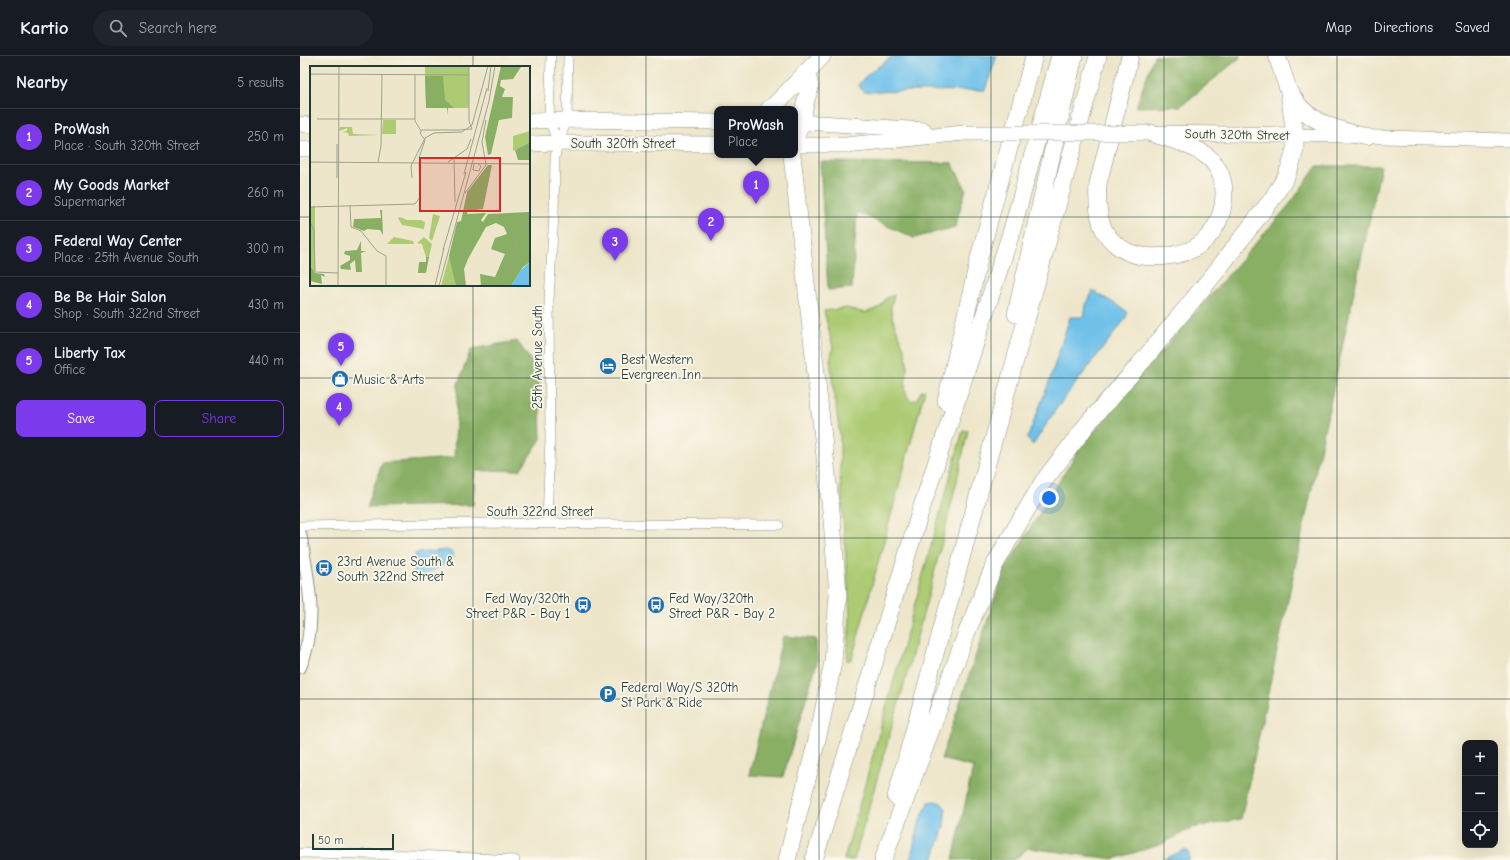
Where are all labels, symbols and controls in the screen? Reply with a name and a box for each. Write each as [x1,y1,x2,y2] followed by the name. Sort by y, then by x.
[93,10,373,46] search box
[20,17,69,39] text: Kartio
[107,17,129,39] icon: search
[139,19,217,37] text: Search here
[1325,19,1352,36] text: Map
[1374,19,1433,36] text: Directions
[1455,19,1490,36] text: Saved
[310,66,530,286] inset map
[16,73,67,92] text: Nearby
[237,75,284,90] text: 5 results
[714,106,798,158] popup
[728,116,784,134] text: ProWash
[54,120,110,138] text: ProWash
[1185,126,1291,143] street label: South 320th Street
[26,129,32,144] text: 1
[247,129,284,144] text: 250 m
[728,134,758,149] text: Place
[571,136,677,151] street label: South 320th Street
[54,138,199,153] text: Place · South 320th Street
[743,171,769,204] pin: 1
[54,176,169,194] text: My Goods Market
[26,185,32,200] text: 2
[247,185,284,200] text: 260 m
[54,194,125,209] text: Supermarket
[698,208,724,241] pin: 2
[602,228,628,261] pin: 3
[54,232,182,250] text: Federal Way Center
[26,241,32,256] text: 3
[246,241,284,256] text: 300 m
[54,250,199,265] text: Place · 25th Avenue South
[54,288,166,306] text: Be Be Hair Salon
[26,297,32,312] text: 4
[248,297,284,312] text: 430 m
[530,305,545,409] street label: 25th Avenue South
[54,306,200,321] text: Shop · South 322nd Street
[328,333,354,366] pin: 5
[54,344,125,362] text: Liberty Tax
[621,352,701,382] place label: Best Western Evergreen Inn
[26,353,32,368] text: 5
[248,353,284,368] text: 440 m
[598,356,618,376] hotel icon: Best Western Evergreen Inn
[54,362,85,377] text: Office
[330,369,350,389] shop icon: Music & Arts
[353,372,424,387] place label: Music & Arts
[326,393,352,426] pin: 4
[16,400,146,437] button: Save
[154,400,284,437] button: Share
[1039,488,1059,508] your location
[487,504,595,519] street label: South 322nd Street
[337,554,454,584] place label: 23rd Avenue South & South 322nd Street
[314,558,334,578] bus stop icon: 23rd Avenue South & South 322nd Street
[466,591,570,621] place label: Fed Way/320th Street P&R - Bay 1
[669,591,775,621] place label: Fed Way/320th Street P&R - Bay 2
[573,595,593,615] bus stop icon: Fed Way/320th Street P&R - Bay 1
[646,595,666,615] bus stop icon: Fed Way/320th Street P&R - Bay 2
[621,680,739,710] place label: Federal Way/S 320th St Park & Ride
[598,684,618,704] parking icon: Federal Way/S 320th St Park & Ride
[1462,740,1498,848] map controls
[1462,740,1498,776] button: +
[1462,776,1498,812] button: −
[1462,812,1498,848] button: locate
[312,832,394,851] scale bar
[318,834,343,847] text: 50 m

